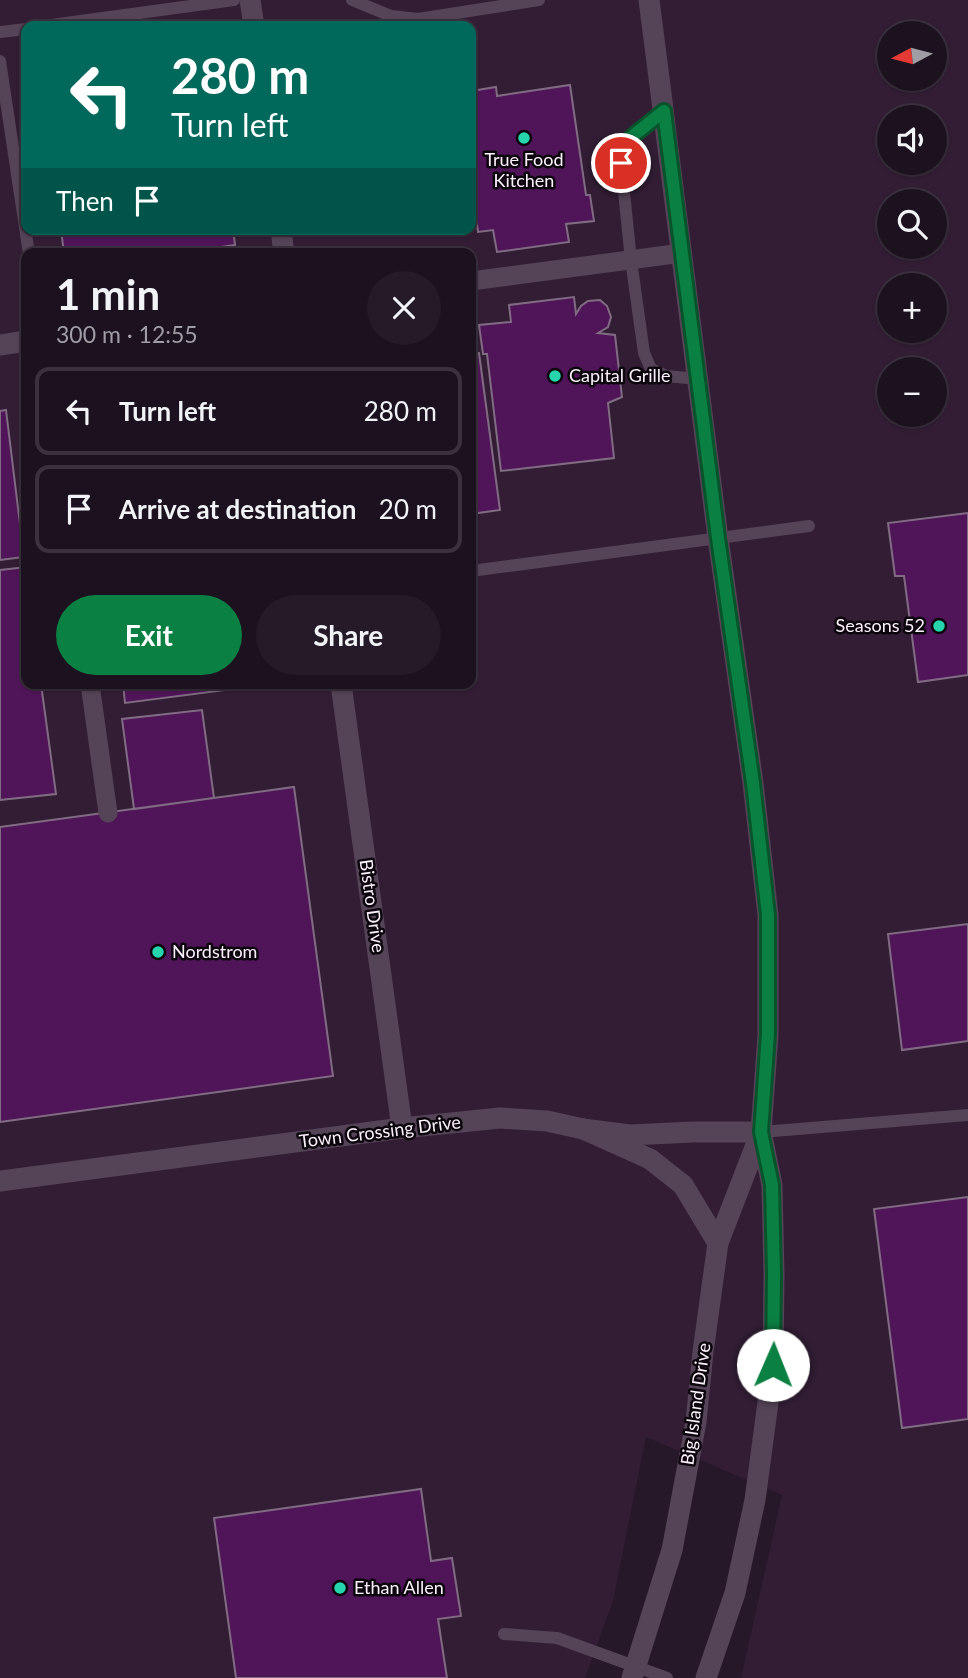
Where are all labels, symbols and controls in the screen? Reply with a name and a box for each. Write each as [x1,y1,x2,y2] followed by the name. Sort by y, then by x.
[877,21,947,91] north arrow
[877,21,947,427] map controls
[171,46,309,104] text: 280 m
[56,49,147,140] icon: left
[171,105,288,144] text: Turn left
[877,105,947,175] button: sound
[516,130,532,146] marker: True Food Kitchen
[591,133,651,193] pin
[602,144,640,182] icon: arrive
[484,148,564,191] place label: True Food Kitchen
[128,182,166,220] icon: arrive
[56,185,114,217] text: Then
[877,189,947,259] button: search
[56,269,160,319] text: 1 min
[367,271,441,345] button: close
[877,273,947,343] button: +
[56,320,198,348] text: 300 m · 12:55
[877,357,947,427] button: −
[569,364,671,386] place label: Capital Grille
[547,368,563,384] marker: Capital Grille
[60,392,98,430] icon: left
[119,395,216,427] text: Turn left
[364,395,437,427] text: 280 m
[60,490,98,528] icon: arrive
[119,493,356,525] text: Arrive at destination
[379,493,437,525] text: 20 m
[56,595,242,675] button: Exit
[256,595,441,675] button: Share
[836,614,925,636] place label: Seasons 52
[931,618,947,634] marker: Seasons 52
[356,858,390,954] street label: Bistro Drive
[172,940,257,962] place label: Nordstrom
[150,944,166,960] marker: Nordstrom
[298,1110,462,1152] street label: Town Crossing Drive
[736,1328,810,1402] position arrow
[676,1341,714,1466] street label: Big Island Drive
[354,1576,444,1598] place label: Ethan Allen
[332,1580,348,1596] marker: Ethan Allen

